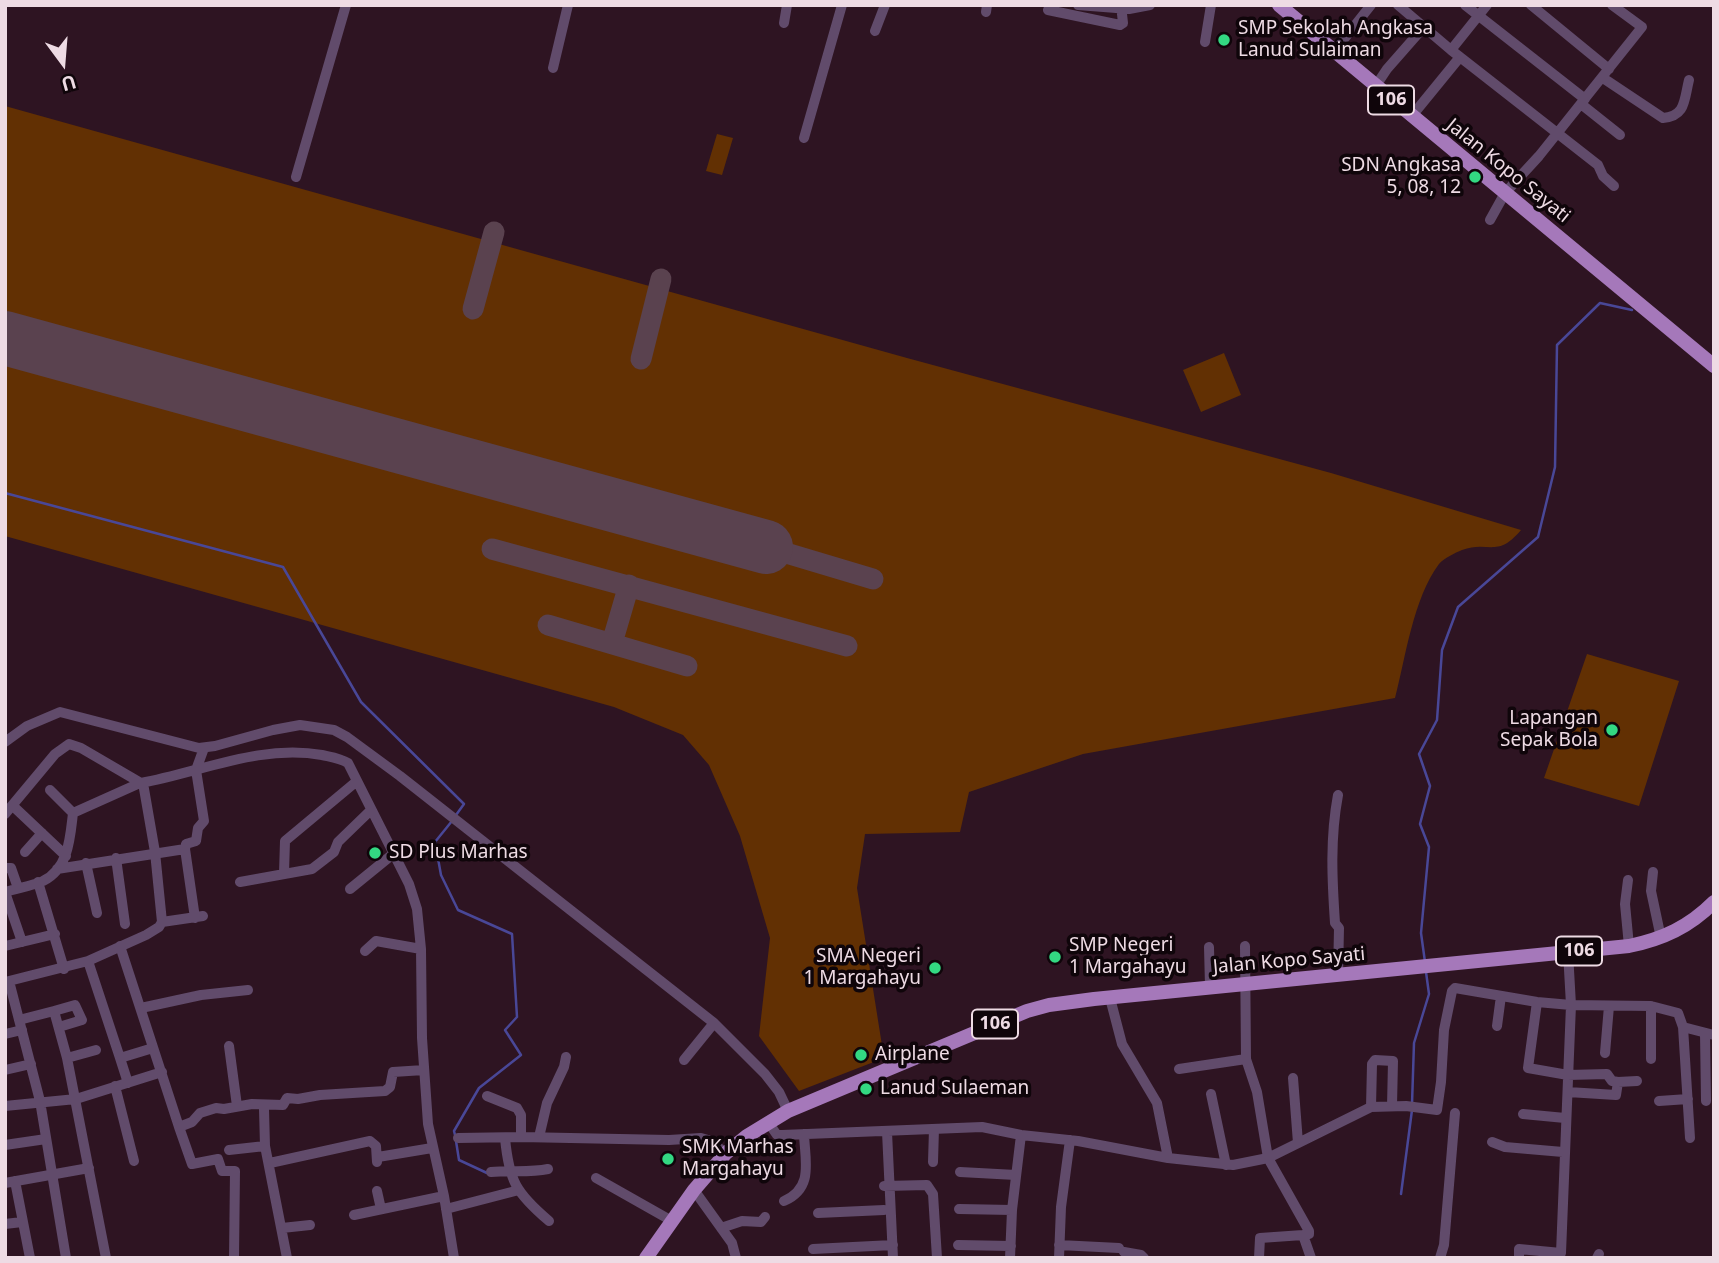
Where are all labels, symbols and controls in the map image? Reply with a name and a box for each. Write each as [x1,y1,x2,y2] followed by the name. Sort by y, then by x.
[1238,18,1433,62] place label: SMP Sekolah Angkasa Lanud Sulaiman
[28,28,98,98] north arrow
[1216,32,1232,48] marker: SMP Sekolah Angkasa Lanud Sulaiman
[58,69,79,98] text: U
[1368,86,1414,114] road number: 106
[1442,114,1574,228] street label: Jalan Kopo Sayati
[1341,155,1461,199] place label: SDN Angkasa 5, 08, 12
[1467,169,1483,185] marker: SDN Angkasa 5, 08, 12
[1500,708,1598,752] place label: Lapangan Sepak Bola
[1604,722,1620,738] marker: Lapangan Sepak Bola
[389,842,528,864] place label: SD Plus Marhas
[367,845,383,861] marker: SD Plus Marhas
[1069,935,1187,979] place label: SMP Negeri 1 Margahayu
[1556,936,1602,966] road number: 106
[1212,943,1366,979] street label: Jalan Kopo Sayati
[803,946,921,990] place label: SMA Negeri 1 Margahayu
[1047,949,1063,965] marker: SMP Negeri 1 Margahayu
[927,960,943,976] marker: SMA Negeri 1 Margahayu
[972,1009,1018,1038] road number: 106
[875,1044,950,1066] place label: Airplane
[853,1047,869,1063] marker: Airplane
[880,1078,1029,1100] place label: Lanud Sulaeman
[858,1081,874,1097] marker: Lanud Sulaeman
[682,1137,794,1181] place label: SMK Marhas Margahayu
[660,1151,676,1167] marker: SMK Marhas Margahayu

